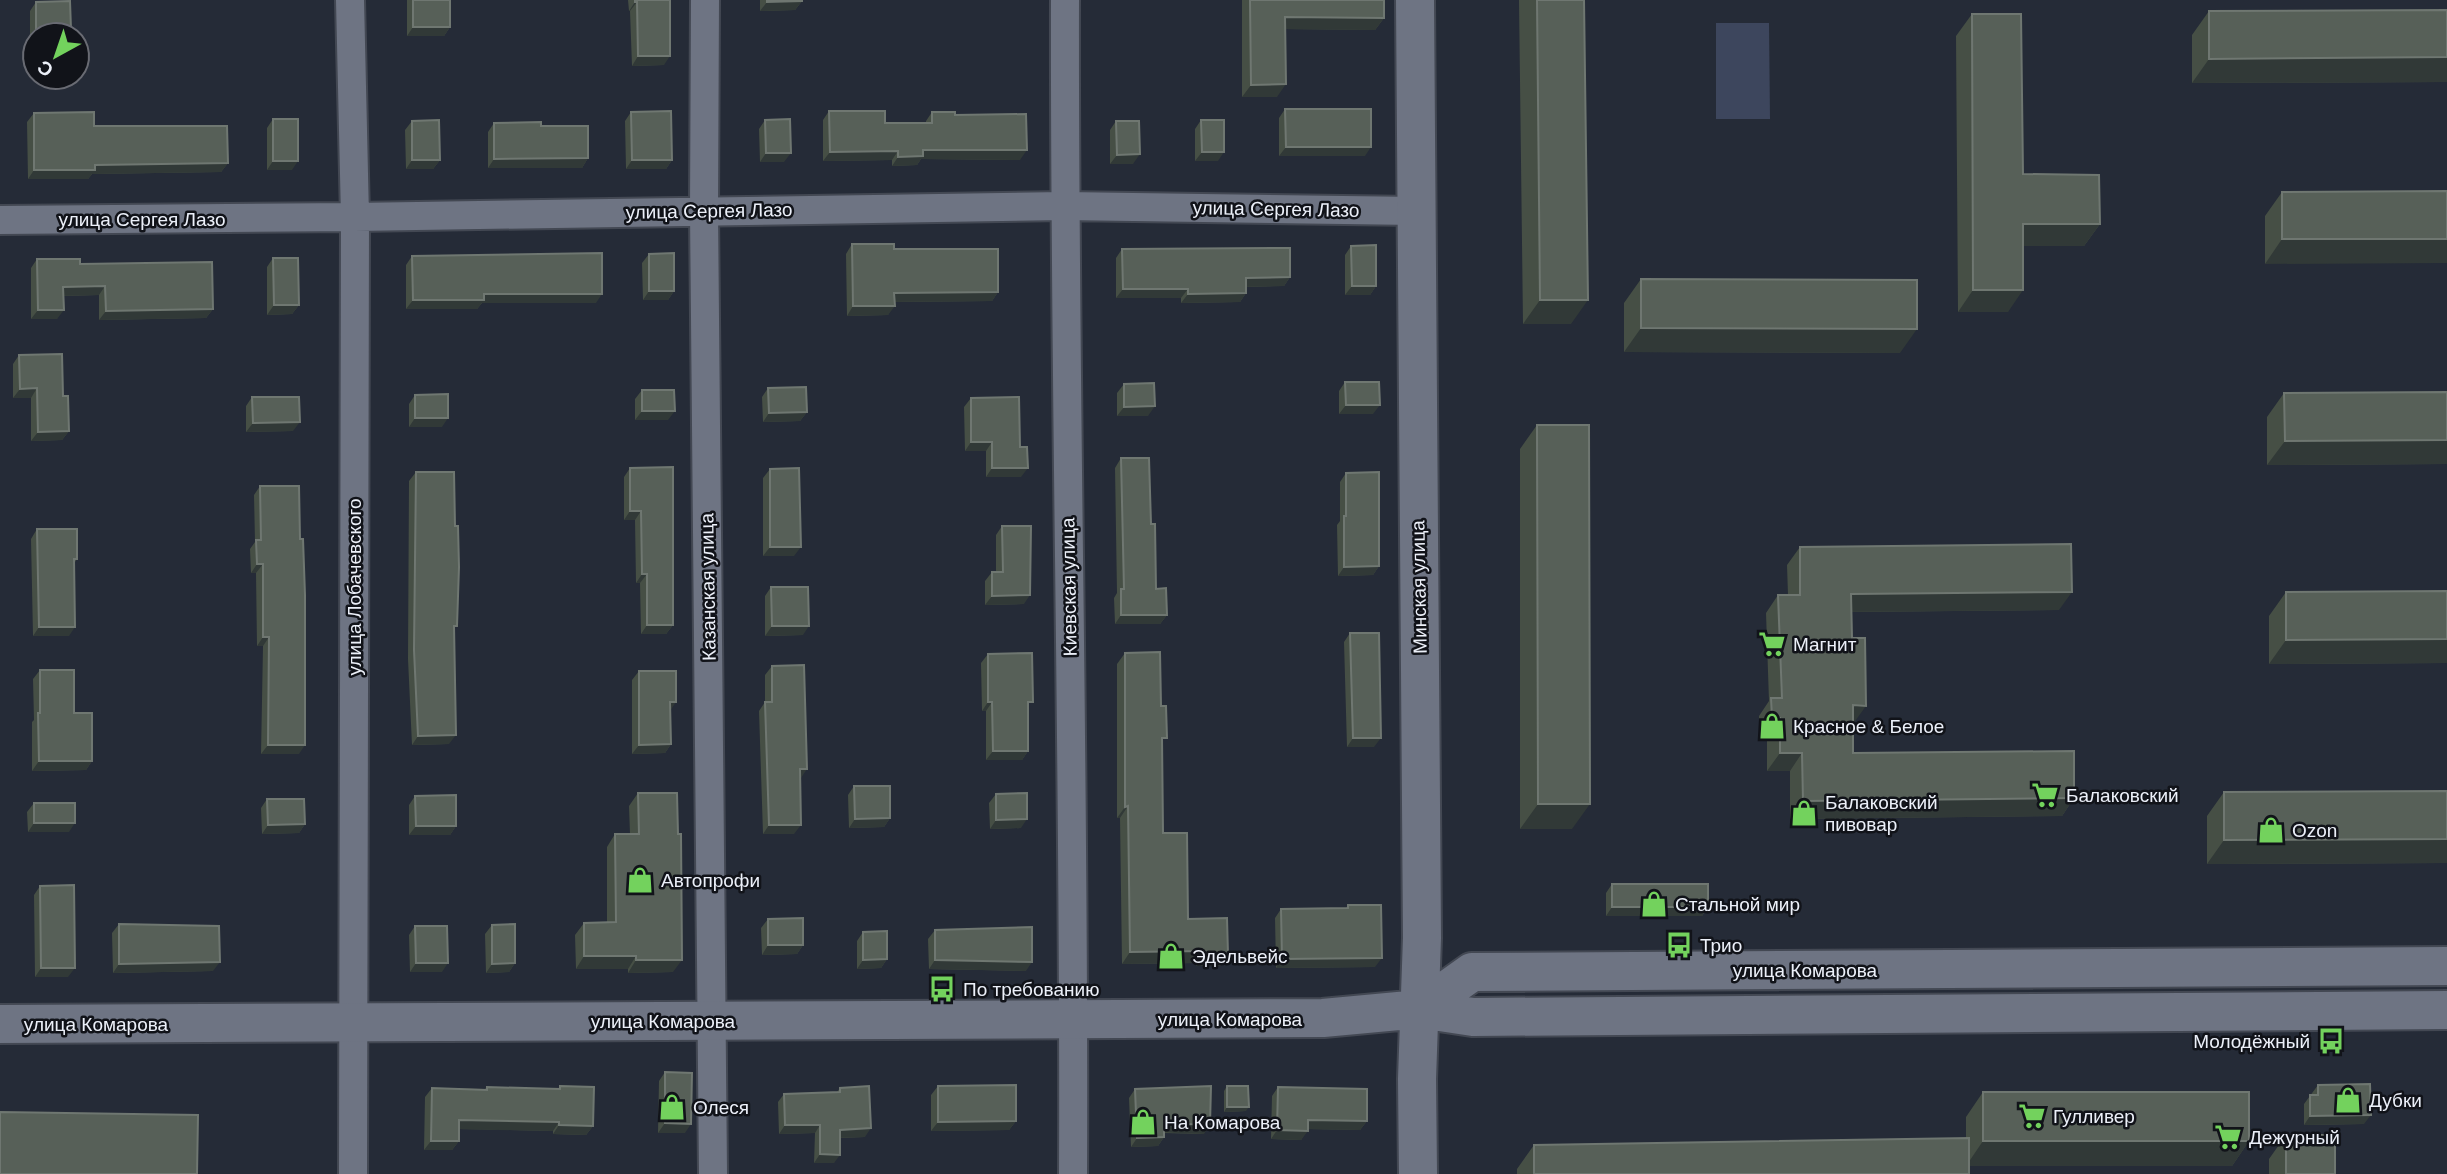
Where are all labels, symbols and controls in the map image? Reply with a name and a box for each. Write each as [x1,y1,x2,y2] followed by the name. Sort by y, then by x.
[21,21,91,91] north arrow
[33,56,57,81] text: С
[1192,197,1360,221] street label: улица Сергея Лазо
[625,199,793,223] street label: улица Сергея Лазо
[59,209,225,230] street label: улица Сергея Лазо
[344,498,365,676] street label: улица Лобачевского
[696,513,720,661] street label: Казанская улица
[1057,517,1081,657] street label: Киевская улица
[1407,520,1431,654] street label: Минская улица
[1757,629,1787,659] supermarket icon: Магнит
[1793,634,1857,655] place label: Магнит
[1757,711,1787,741] shop icon: Красное & Белое
[1793,716,1944,737] place label: Красное & Белое
[2030,780,2060,810] supermarket icon: Балаковский
[2066,785,2179,806] place label: Балаковский
[1825,792,1938,835] place label: Балаковский пивовар
[1789,798,1819,828] shop icon: Балаковский пивовар
[2256,815,2286,845] shop icon: Ozon
[2292,820,2337,841] place label: Ozon
[625,865,655,895] shop icon: Автопрофи
[661,870,760,891] place label: Автопрофи
[1639,889,1669,919] shop icon: Стальной мир
[1675,894,1800,915] place label: Стальной мир
[1664,930,1694,960] bus stop icon: Трио
[1700,935,1742,956] place label: Трио
[1156,941,1186,971] shop icon: Эдельвейс
[1192,946,1288,967] place label: Эдельвейс
[1733,960,1878,981] street label: улица Комарова
[927,974,957,1004] bus stop icon: По требованию
[963,979,1099,1000] place label: По требованию
[1158,1009,1303,1030] street label: улица Комарова
[591,1011,736,1032] street label: улица Комарова
[24,1014,169,1035] street label: улица Комарова
[2316,1026,2346,1056] bus stop icon: Молодёжный
[2193,1031,2310,1052] place label: Молодёжный
[2333,1085,2363,1115] shop icon: Дубки
[2369,1090,2422,1111] place label: Дубки
[657,1092,687,1122] shop icon: Олеся
[693,1097,749,1118] place label: Олеся
[2017,1101,2047,1131] supermarket icon: Гулливер
[2053,1106,2135,1127] place label: Гулливер
[1128,1107,1158,1137] shop icon: На Комарова
[1164,1112,1281,1133] place label: На Комарова
[2213,1122,2243,1152] supermarket icon: Дежурный
[2249,1127,2340,1148] place label: Дежурный

